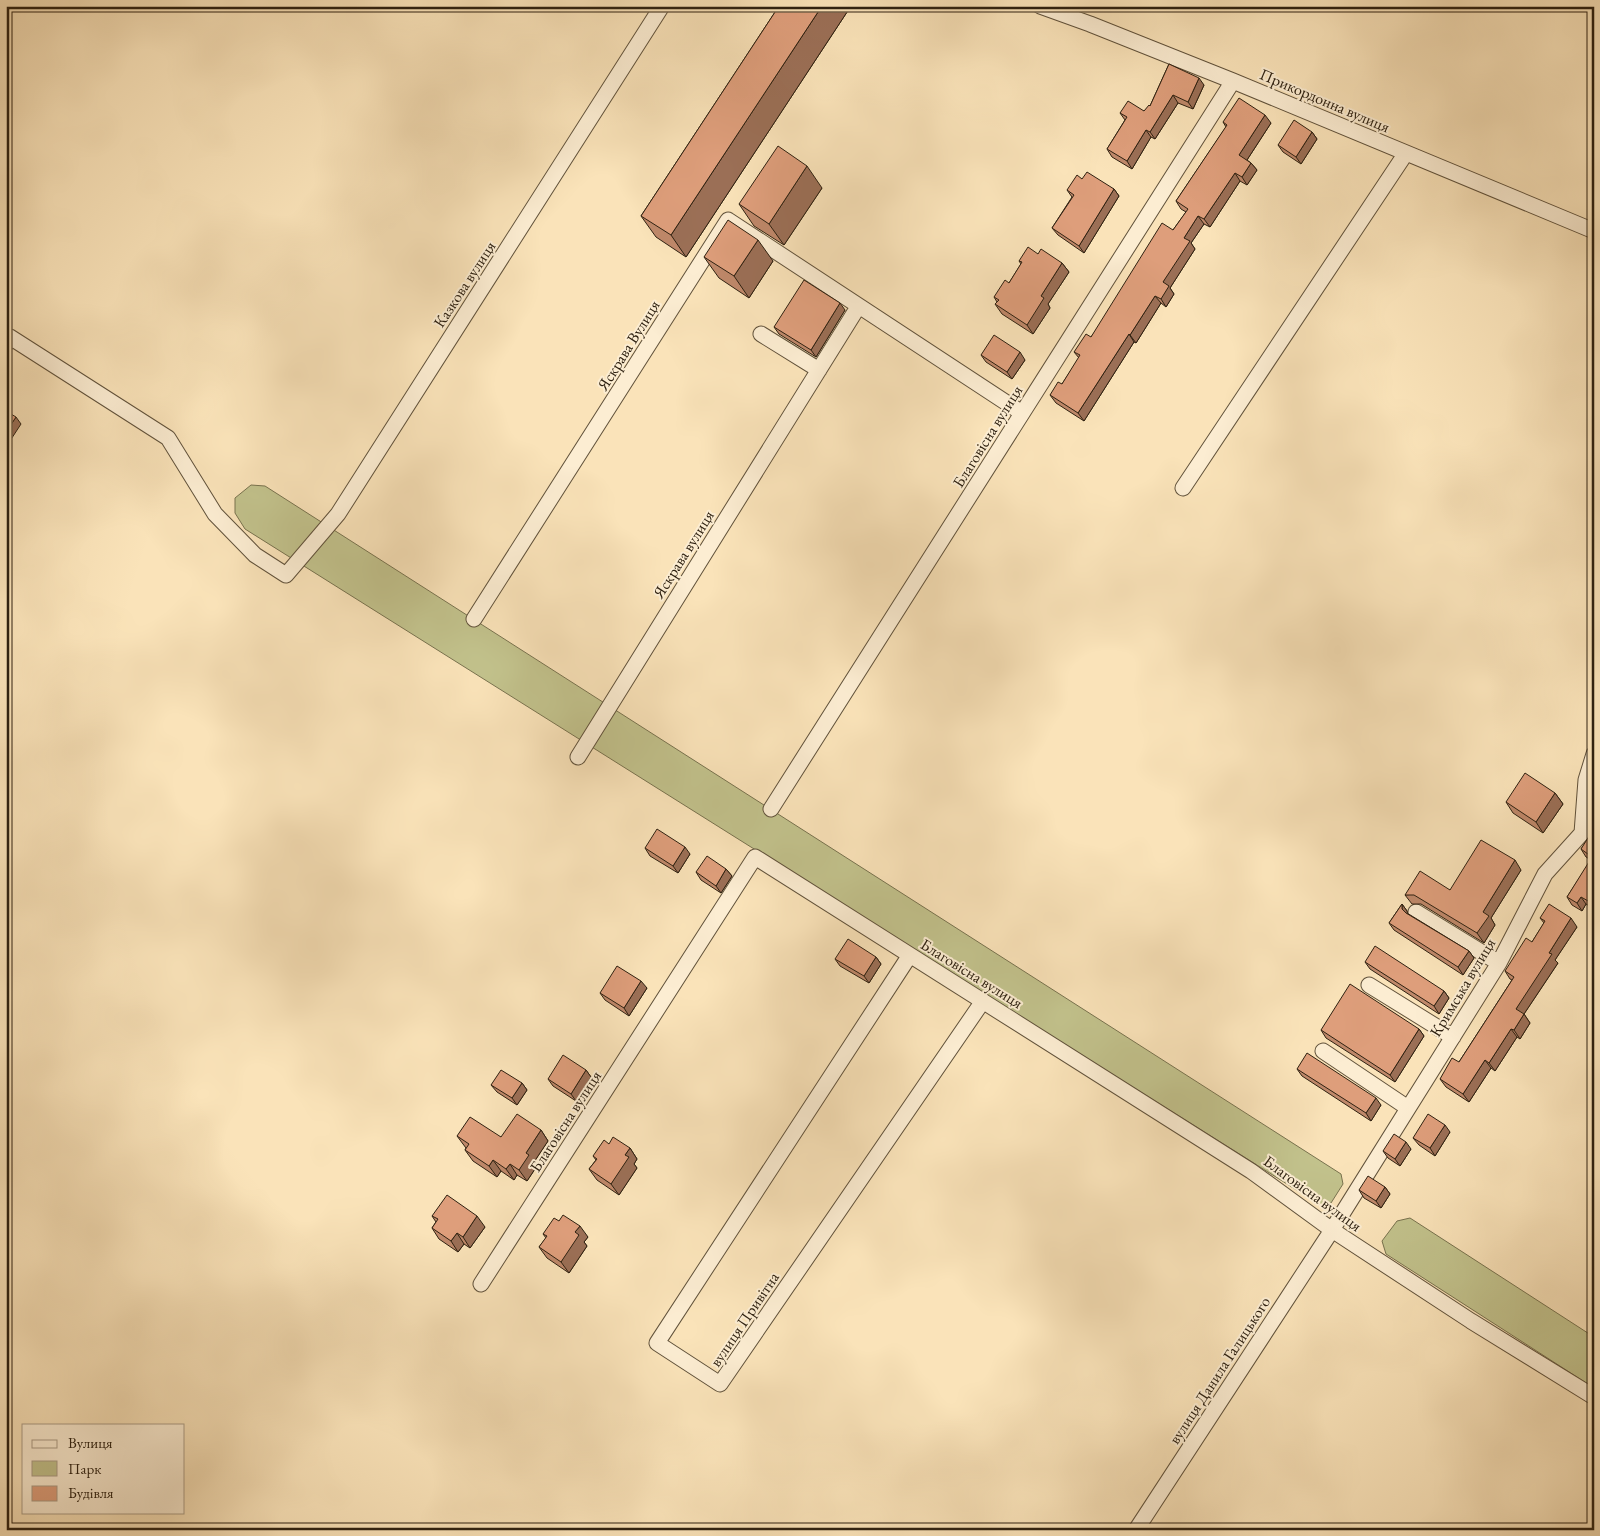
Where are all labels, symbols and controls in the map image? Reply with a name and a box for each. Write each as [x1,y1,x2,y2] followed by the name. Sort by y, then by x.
[1257,64,1393,137] street label: Прикордонна вулиця
[429,237,500,332] street label: Казкова вулиця
[592,296,665,395] street label: Яскрава Вулиця
[948,381,1027,491] street label: Благовісна вулиця
[647,506,719,603] street label: Яскрава вулиця
[917,934,1027,1013] street label: Благовісна вулиця
[1425,934,1500,1040] street label: Кримська вулиця
[525,1067,606,1176] street label: Благовісна вулиця
[1259,1151,1366,1236] street label: Благовісна вулиця
[705,1267,784,1371] street label: вулиця Привітна
[1164,1292,1275,1448] street label: вулиця Данила Галицького
[22,1424,185,1514] legend
[68,1433,113,1452] text: Вулиця
[68,1459,101,1478] text: Парк
[68,1483,114,1502] text: Будівля

